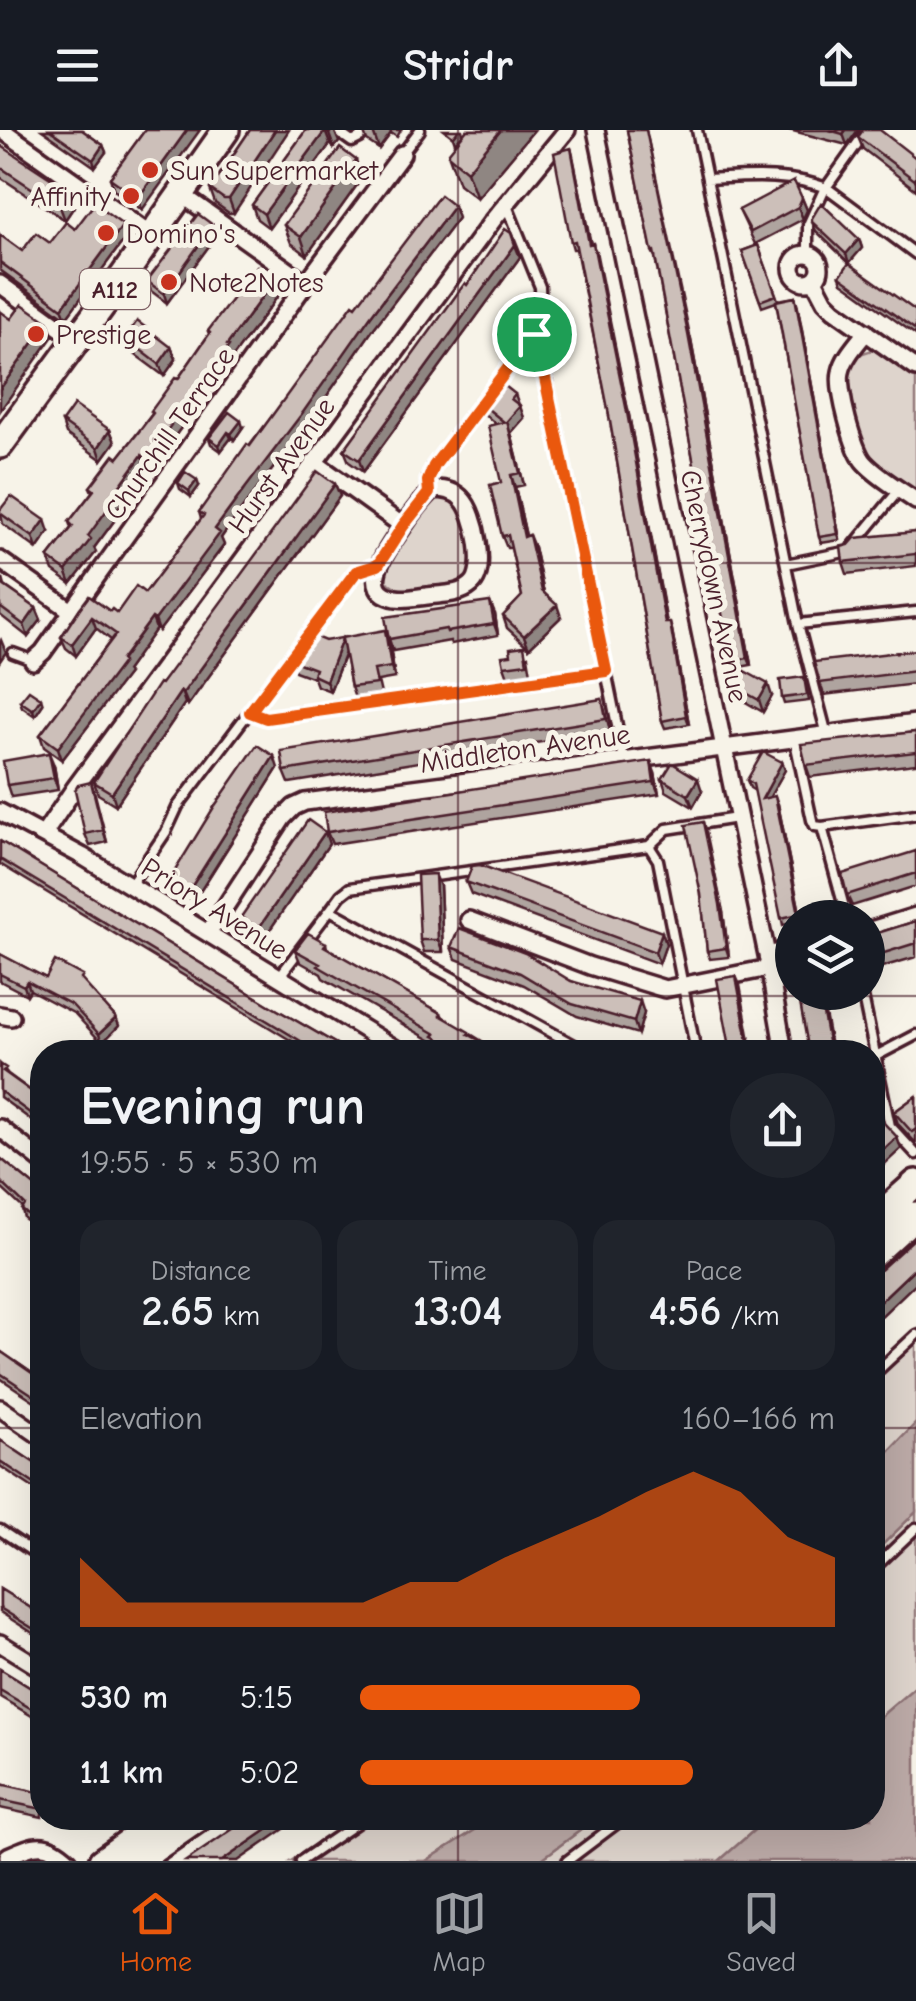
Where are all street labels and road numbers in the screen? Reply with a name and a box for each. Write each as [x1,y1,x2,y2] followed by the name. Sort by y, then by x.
[80,269,150,309] road number: A112
[98,341,241,526] street label: Churchill Terrace
[222,391,342,540] street label: Hurst Avenue
[674,467,754,705] street label: Cherrydown Avenue
[418,718,632,780] street label: Middleton Avenue
[136,851,293,966] street label: Priory Avenue

